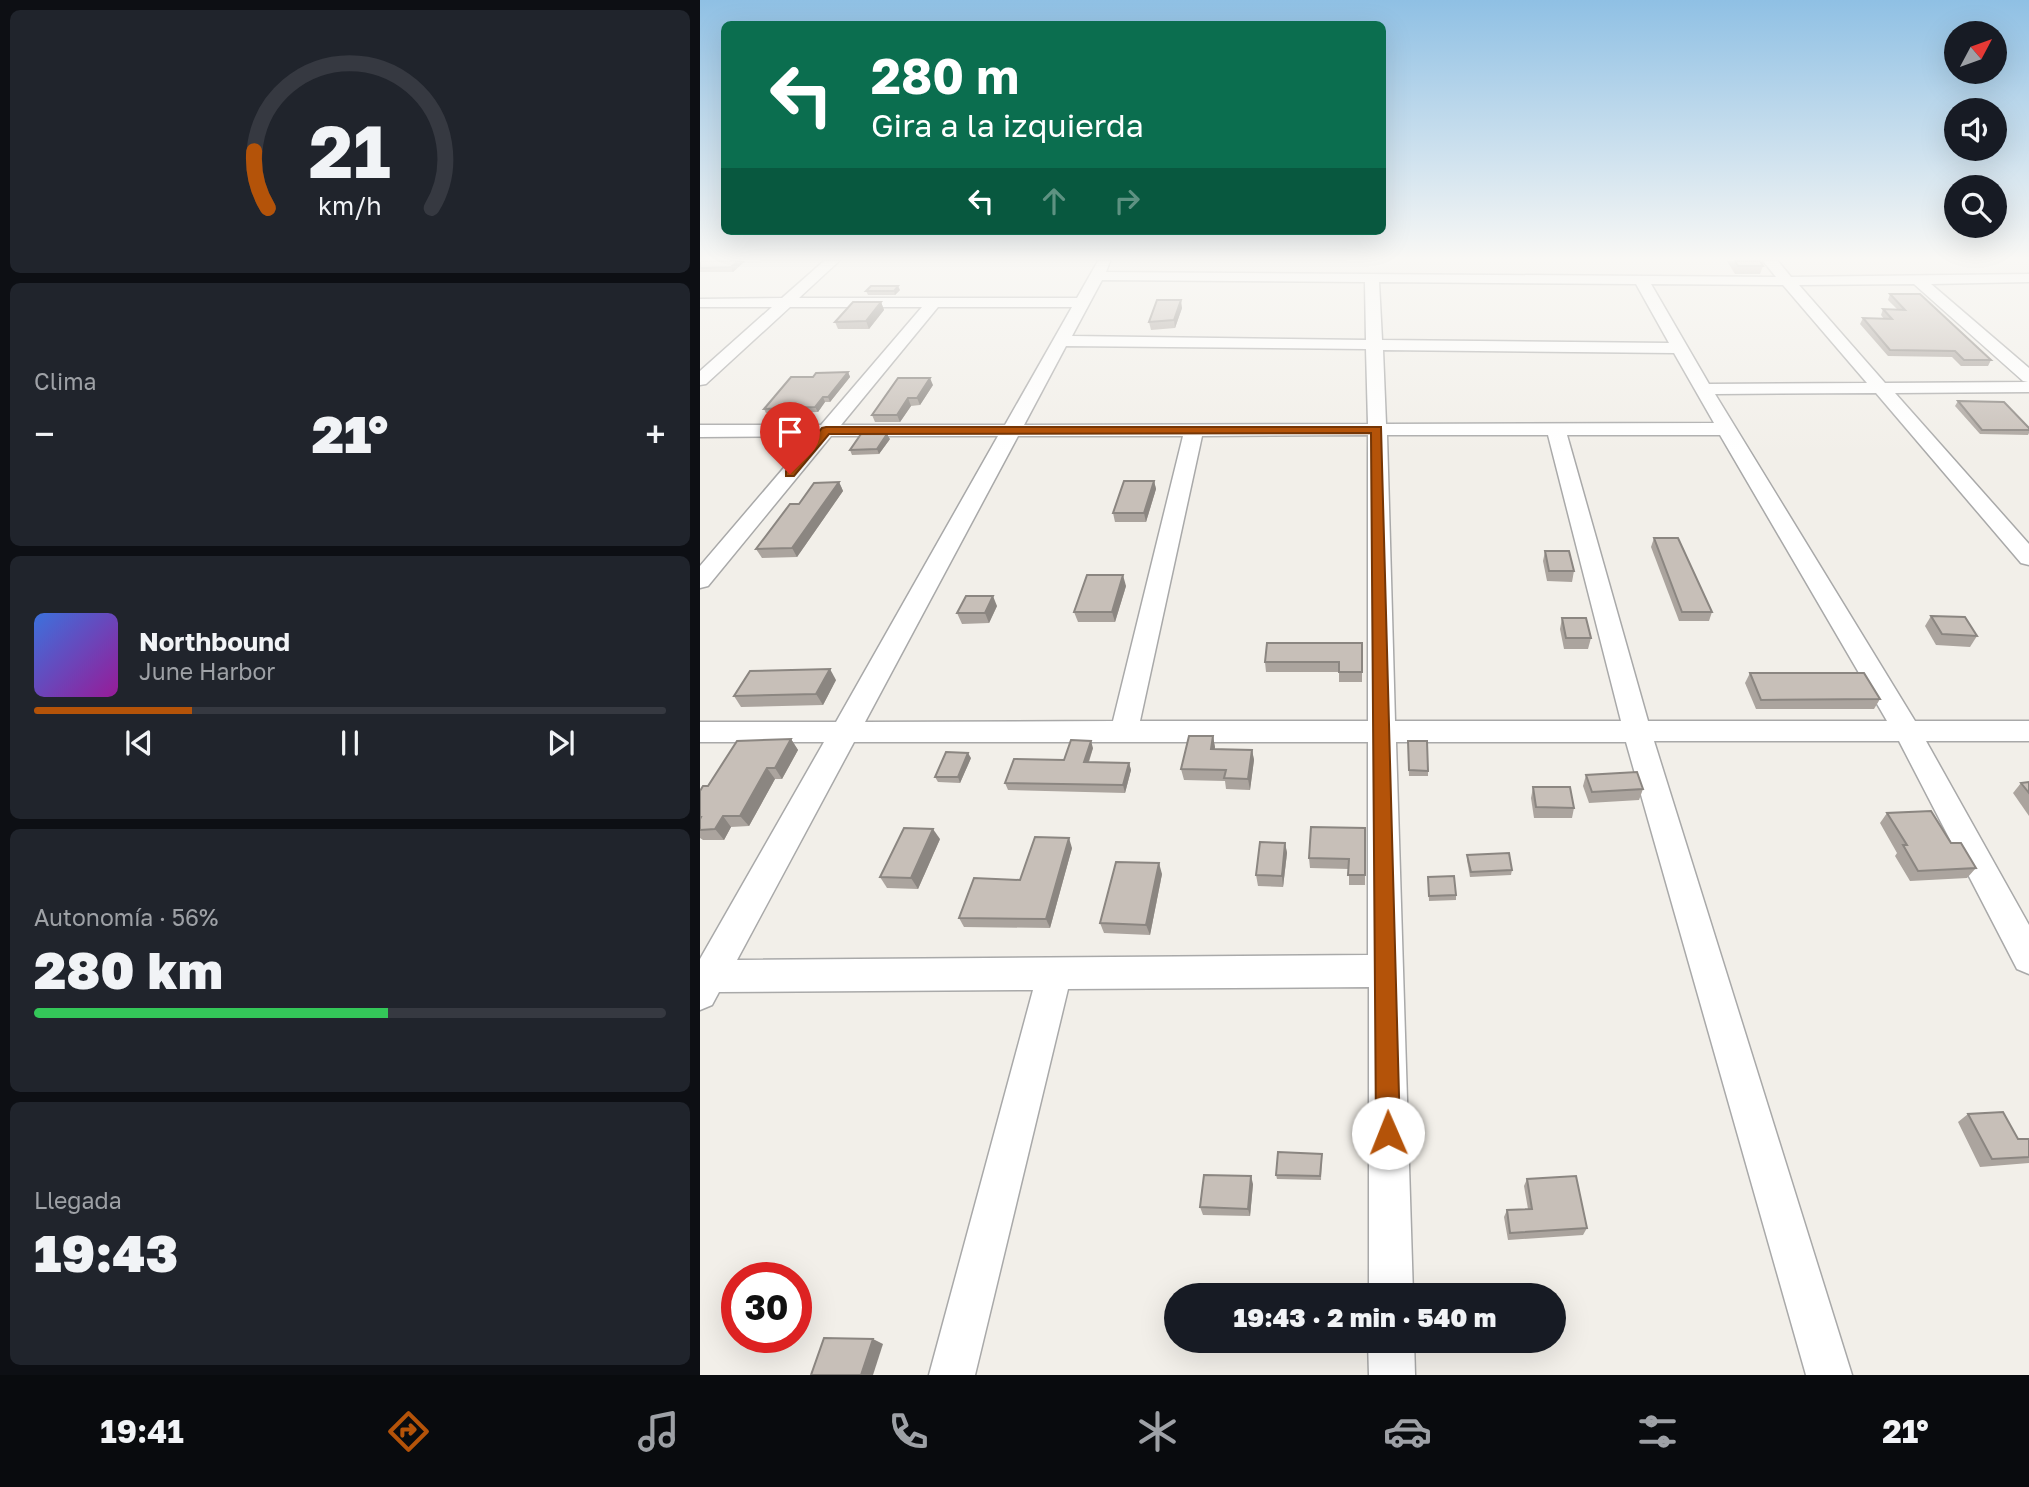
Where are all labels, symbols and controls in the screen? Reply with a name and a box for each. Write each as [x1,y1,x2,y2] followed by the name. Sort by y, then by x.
[1944,21,2007,84] north arrow
[1944,21,2007,238] map controls
[871,46,1019,105] text: 280 m
[756,49,847,140] icon: left
[1944,98,2007,161] button: sound
[871,106,1144,144] text: Gira a la izquierda
[309,107,391,194] text: 21
[1944,175,2007,238] button: search
[962,182,1000,220] icon: left
[1035,182,1073,220] icon: ahead
[1108,182,1146,220] icon: right
[318,189,382,220] text: km/h
[34,367,97,395] text: Clima
[312,402,388,464] text: 21°
[760,402,820,474] pin
[34,411,55,456] text: −
[645,411,666,456] text: +
[771,413,809,451] icon: arrive
[139,626,290,657] text: Northbound
[139,657,275,685] text: June Harbor
[120,724,158,762] icon: previous
[331,724,369,762] icon: pause
[542,724,580,762] icon: next
[34,903,218,931] text: Autonomía · 56%
[34,938,223,1000] text: 280 km
[1351,1096,1425,1170] position arrow
[34,1186,122,1214] text: Llegada
[34,1221,178,1283] text: 19:43
[721,1262,812,1353] speed limit sign: 30
[1234,1302,1496,1333] text: 19:43 · 2 min · 540 m
[384,1407,433,1456] icon: directions
[634,1407,683,1456] icon: music
[884,1407,933,1456] icon: phone
[1133,1407,1182,1456] icon: climate
[1383,1407,1432,1456] icon: car
[1633,1407,1682,1456] icon: filters
[100,1412,184,1450] text: 19:41
[1882,1412,1929,1450] text: 21°

